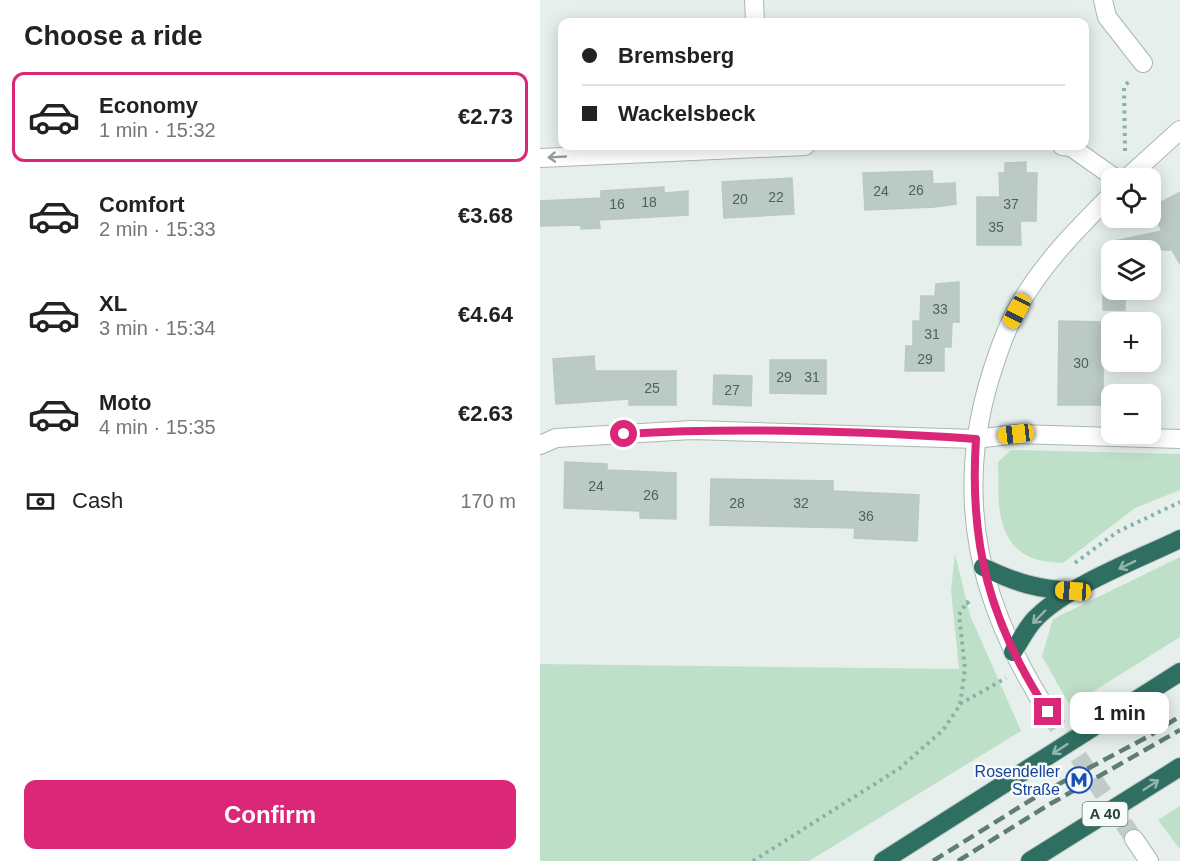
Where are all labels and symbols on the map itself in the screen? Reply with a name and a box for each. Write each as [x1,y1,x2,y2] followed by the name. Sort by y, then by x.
[548,152,568,163] one-way arrow
[908,182,924,198] house number: 26
[873,183,889,199] house number: 24
[768,189,784,205] house number: 22
[732,191,748,207] house number: 20
[641,194,657,210] house number: 18
[609,196,625,212] house number: 16
[1003,196,1019,212] house number: 37
[988,219,1004,235] house number: 35
[1001,291,1033,331] car
[932,301,948,317] house number: 33
[924,326,940,342] house number: 31
[917,351,933,367] house number: 29
[1073,355,1089,371] house number: 30
[776,369,792,385] house number: 29
[804,369,820,385] house number: 31
[644,380,660,396] house number: 25
[724,382,740,398] house number: 27
[610,420,637,447] route start
[997,423,1035,445] car
[588,478,604,494] house number: 24
[643,487,659,503] house number: 26
[729,495,745,511] house number: 28
[793,495,809,511] house number: 32
[858,508,874,524] house number: 36
[1119,559,1137,571] one-way arrow
[1054,581,1092,601] car
[1031,609,1046,624] one-way arrow
[1069,691,1168,733] callout: 1 min
[1034,698,1061,725] route end
[1052,744,1069,756] one-way arrow
[975,763,1061,798] place label: Rosendeller Straße
[1064,765,1094,795] metro station icon: Rosendeller Straße
[1142,779,1159,791] one-way arrow
[1082,802,1128,826] road number: A 40

